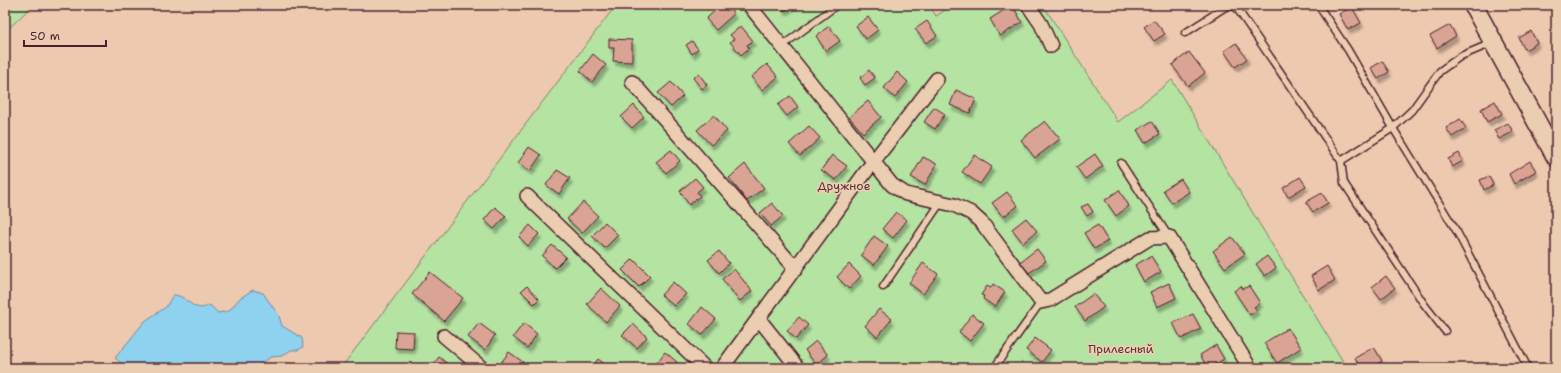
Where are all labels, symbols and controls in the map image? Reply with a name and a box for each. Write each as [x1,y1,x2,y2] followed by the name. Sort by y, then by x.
[24,22,106,48] scale bar
[30,28,60,44] text: 50 m
[818,178,871,194] park label: Дружное
[1088,341,1154,357] park label: Прилесный

